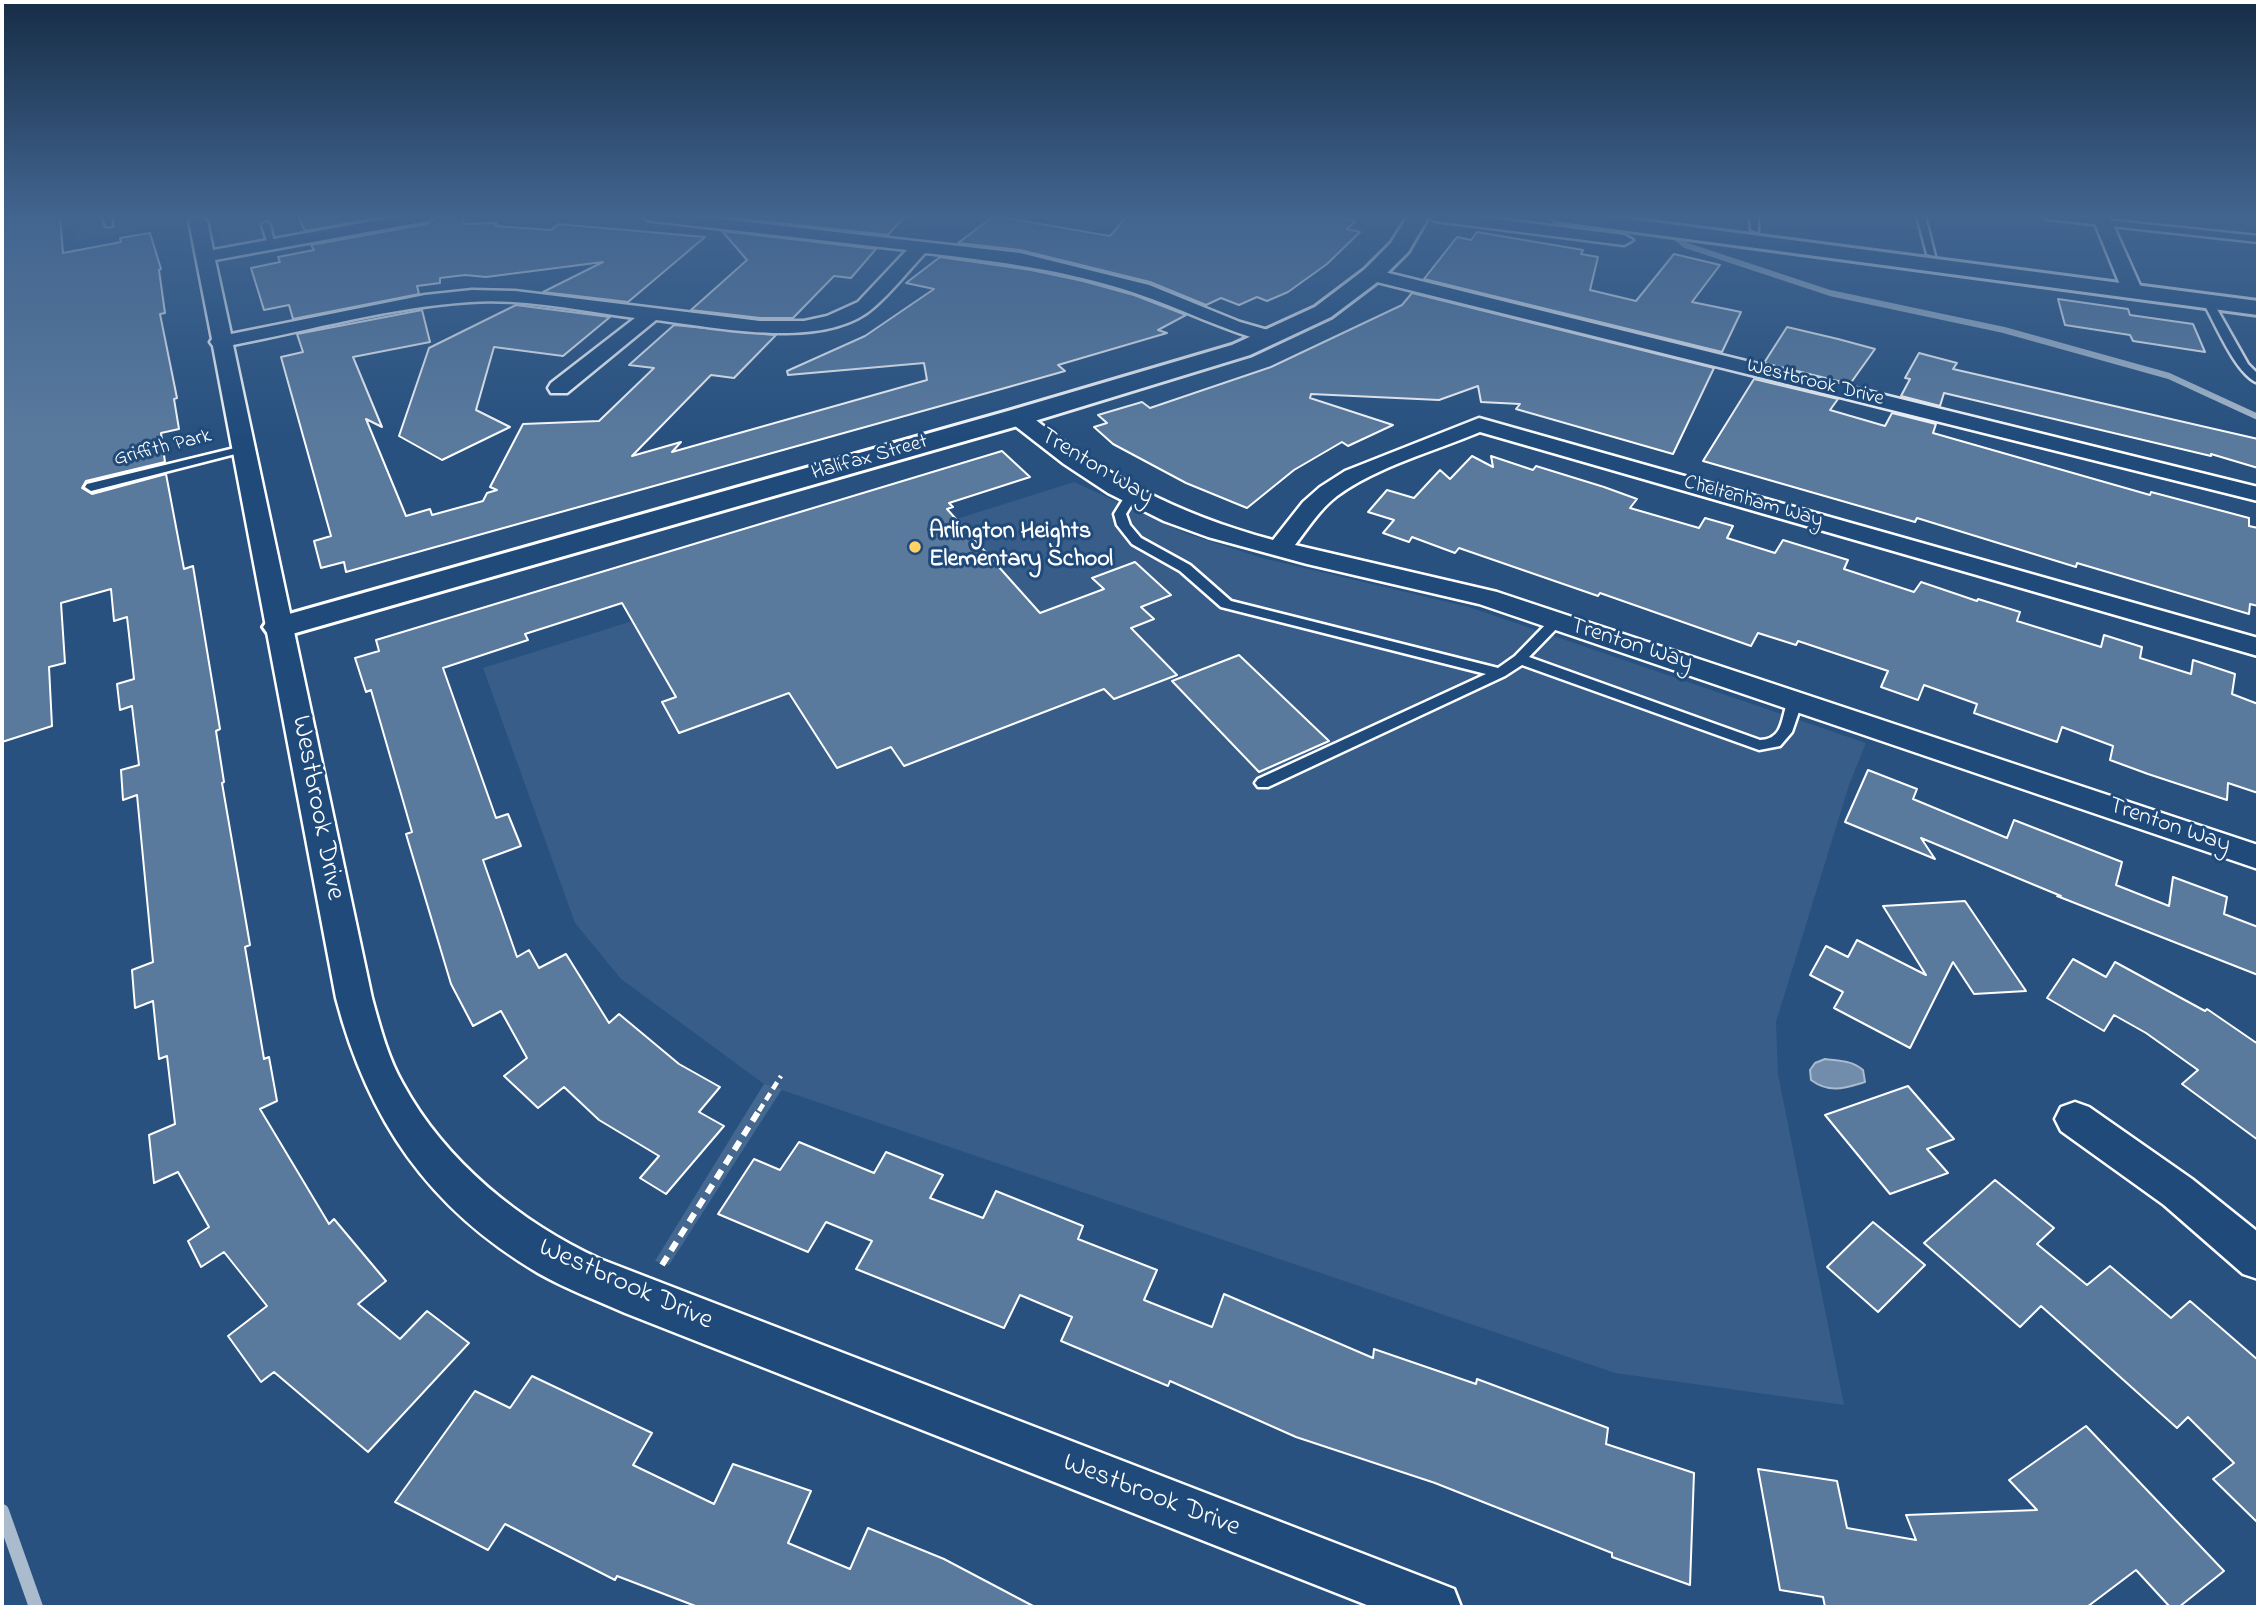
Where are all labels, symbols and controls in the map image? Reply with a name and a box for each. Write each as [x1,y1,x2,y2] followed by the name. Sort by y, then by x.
[1744,355,1886,413] street label: Westbrook Drive
[1034,423,1158,513] street label: Trenton Way
[112,425,214,473] street label: Griffith Park
[809,430,931,488] street label: Halifax Street
[1681,471,1825,535] street label: Cheltenham Way
[929,519,1113,575] place label: Arlington Heights Elementary School
[907,539,923,555] marker: Arlington Heights Elementary School
[1566,613,1696,679] street label: Trenton Way
[282,713,350,903] street label: Westbrook Drive
[2104,793,2234,861] street label: Trenton Way
[533,1233,717,1339] street label: Westbrook Drive
[1058,1448,1244,1546] street label: Westbrook Drive

